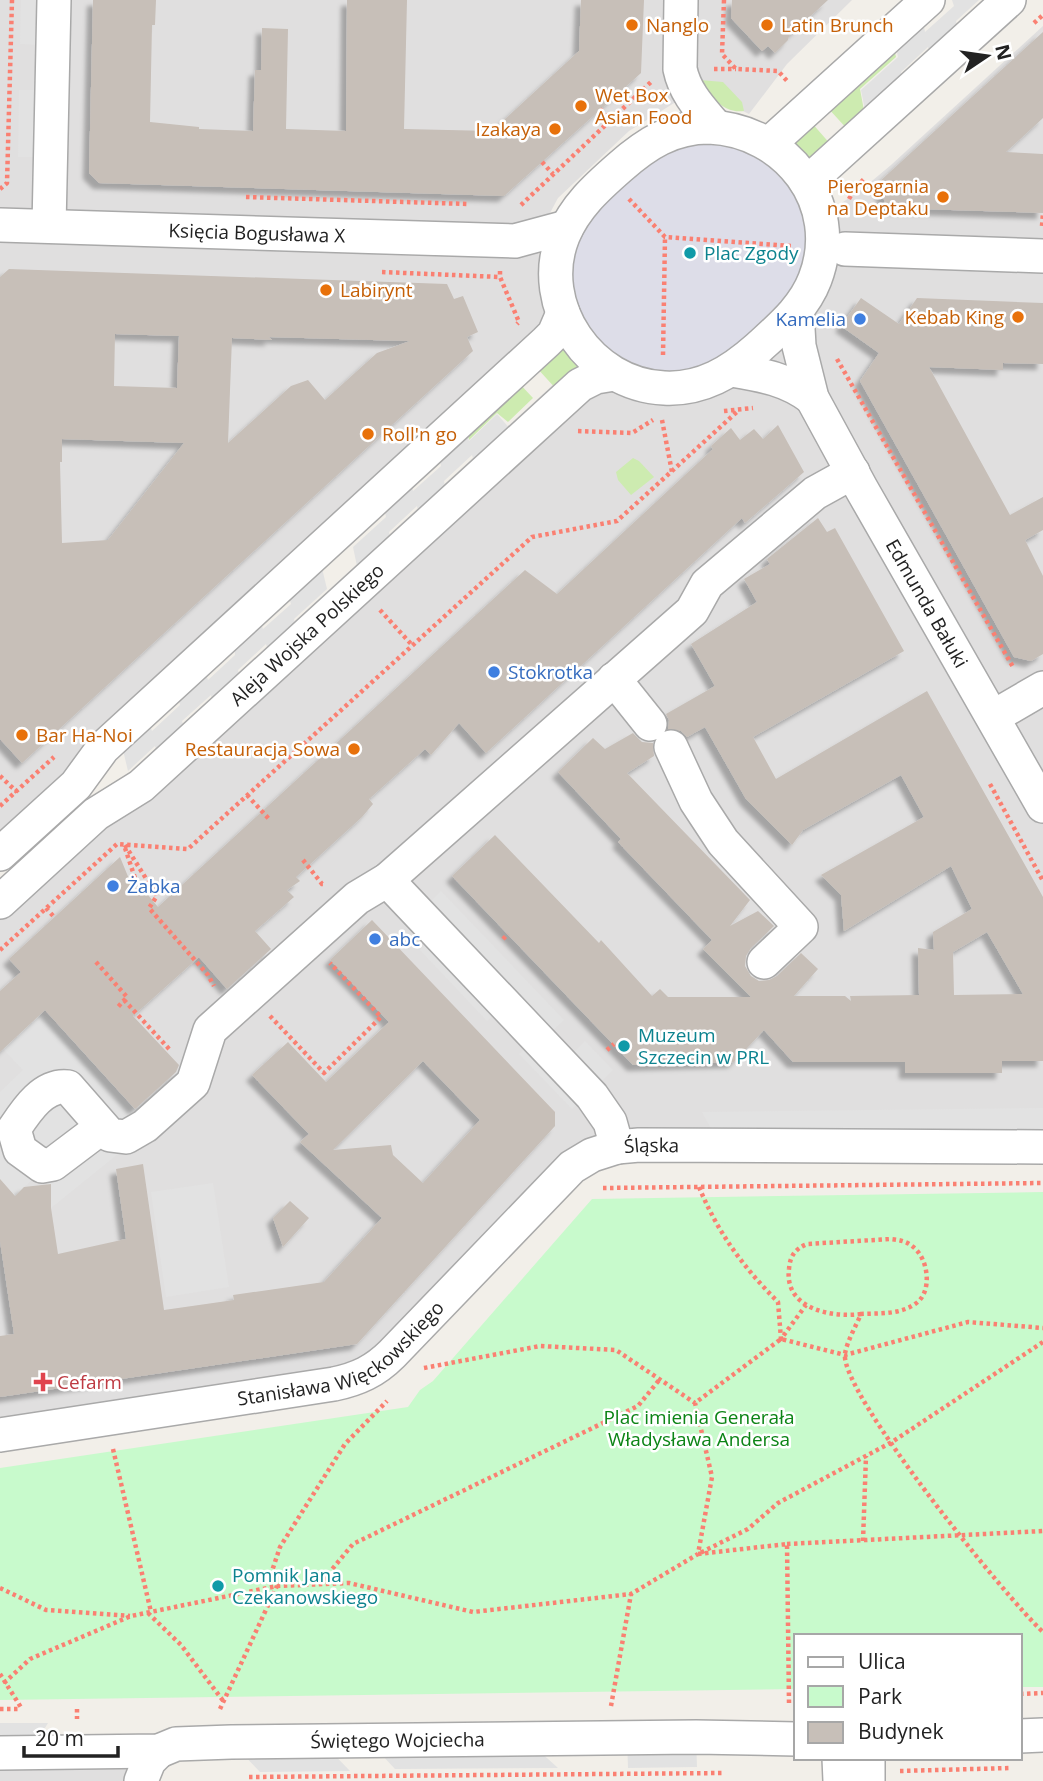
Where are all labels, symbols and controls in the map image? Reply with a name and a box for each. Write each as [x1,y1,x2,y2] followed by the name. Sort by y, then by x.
[646,12,709,38] place label: Nanglo
[781,12,894,38] place label: Latin Brunch
[624,17,640,33] marker: Nanglo
[759,17,775,33] marker: Latin Brunch
[952,21,1022,91] north arrow
[989,42,1018,63] text: N
[595,82,692,130] place label: Wet Box Asian Food
[573,98,589,114] marker: Wet Box Asian Food
[476,116,541,142] place label: Izakaya
[547,121,563,137] marker: Izakaya
[827,173,929,221] place label: Pierogarnia na Deptaku
[935,189,951,205] marker: Pierogarnia na Deptaku
[168,217,346,249] street label: Księcia Bogusława X
[704,240,799,266] place label: Plac Zgody
[682,245,698,261] marker: Plac Zgody
[340,277,413,303] place label: Labirynt
[318,282,334,298] marker: Labirynt
[905,304,1004,330] place label: Kebab King
[775,306,846,332] place label: Kamelia
[1010,309,1026,325] marker: Kebab King
[852,311,868,327] marker: Kamelia
[382,421,457,447] place label: Roll'n go
[360,426,376,442] marker: Roll'n go
[880,534,974,672] street label: Edmunda Bałuki
[224,557,390,711] street label: Aleja Wojska Polskiego
[508,659,593,685] place label: Stokrotka
[486,664,502,680] marker: Stokrotka
[36,722,133,748] place label: Bar Ha-Noi
[14,727,30,743] marker: Bar Ha-Noi
[185,736,340,762] place label: Restauracja Sowa
[346,741,362,757] marker: Restauracja Sowa
[127,873,181,899] place label: Żabka
[105,878,121,894] marker: Żabka
[389,926,420,952] place label: abc
[367,931,383,947] marker: abc
[638,1022,769,1070] place label: Muzeum Szczecin w PRL
[616,1038,632,1054] marker: Muzeum Szczecin w PRL
[623,1132,679,1159] street label: Śląska
[236,1295,450,1412] street label: Stanisława Więckowskiego
[57,1369,122,1395] place label: Cefarm
[35,1374,51,1390] marker: Cefarm
[603,1404,795,1452] park label: Plac imienia Generała Władysława Andersa
[232,1562,378,1610] place label: Pomnik Jana Czekanowskiego
[210,1578,226,1594] marker: Pomnik Jana Czekanowskiego
[794,1634,1022,1760] legend
[858,1647,906,1675] text: Ulica
[858,1682,902,1710] text: Park
[24,1714,119,1758] scale bar
[858,1717,944,1745] text: Budynek
[35,1724,84,1752] text: 20 m
[310,1726,485,1754] street label: Świętego Wojciecha

